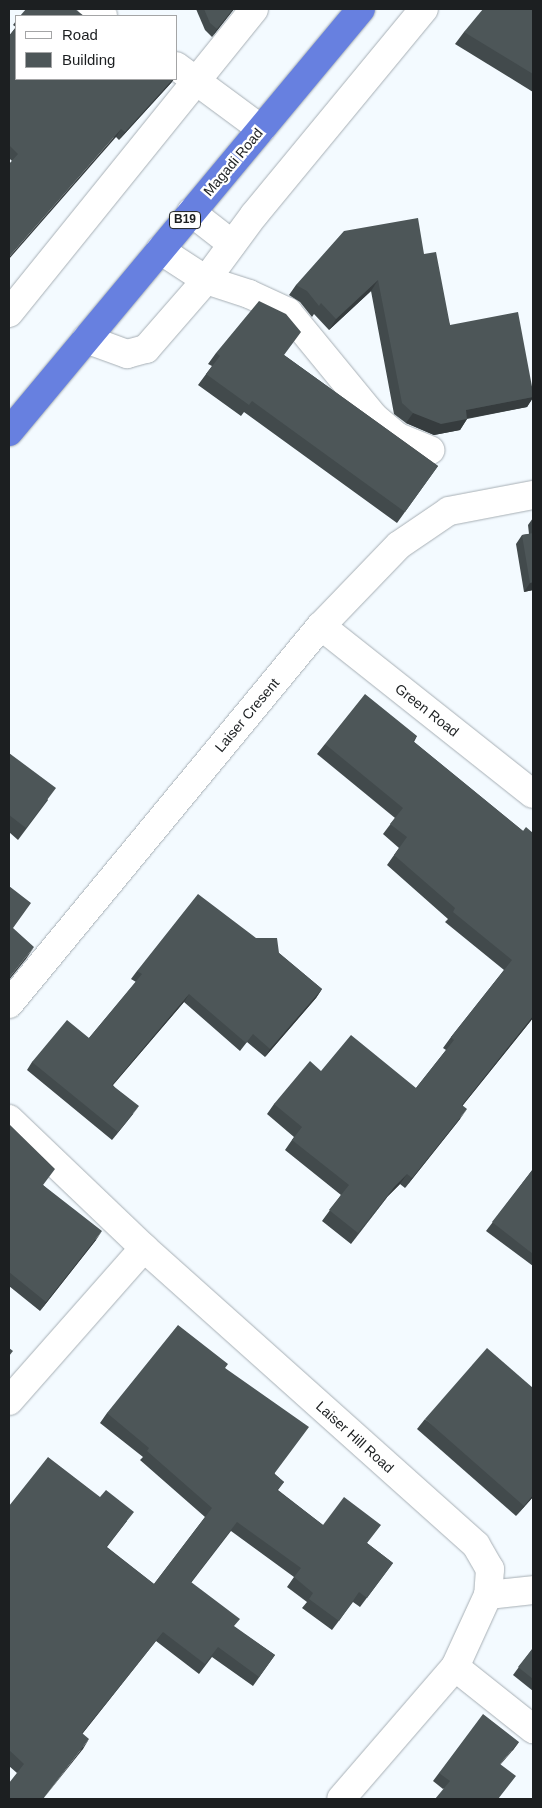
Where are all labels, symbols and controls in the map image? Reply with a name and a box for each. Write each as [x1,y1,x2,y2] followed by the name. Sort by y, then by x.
[15,15,178,80] legend
[62,26,98,43] text: Road
[62,51,115,68] text: Building
[200,125,266,199] street label: Magadi Road
[169,210,201,230] road number: B19
[211,675,283,755] street label: Laiser Cresent
[392,680,462,740] street label: Green Road
[313,1398,397,1476] street label: Laiser Hill Road

